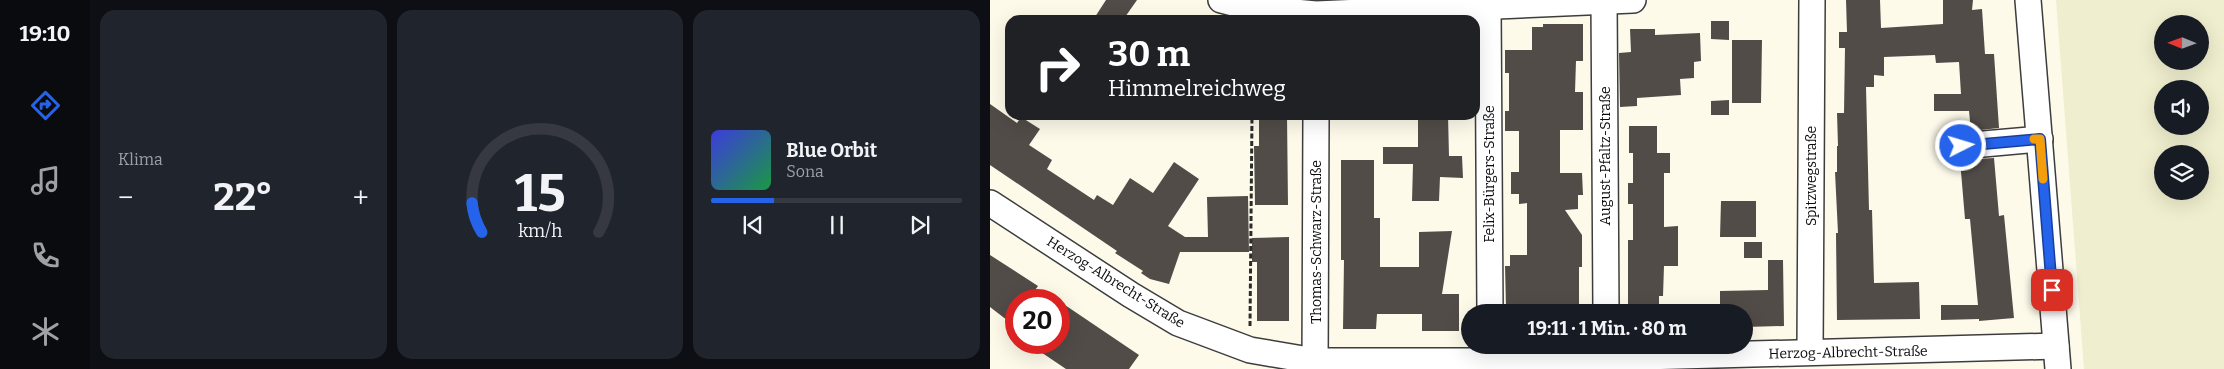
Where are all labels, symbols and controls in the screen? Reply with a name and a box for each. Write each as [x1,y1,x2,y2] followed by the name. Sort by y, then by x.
[2154,15,2209,70] north arrow
[2154,15,2209,200] map controls
[19,20,71,47] text: 19:10
[1108,33,1190,75] text: 30 m
[1025,35,1090,100] icon: right
[1108,75,1286,102] text: Himmelreichweg
[2154,80,2209,135] button: sound
[1597,86,1614,226] street label: August-Pfaltz-Straße
[28,88,63,123] icon: directions
[1481,105,1498,243] street label: Felix-Bürgers-Straße
[1934,119,1986,171] position arrow
[1803,126,1820,226] street label: Spitzwegstraße
[786,139,877,162] text: Blue Orbit
[2154,145,2209,200] button: layers
[118,150,163,169] text: Klima
[1308,160,1325,324] street label: Thomas-Schwarz-Straße
[515,162,565,225] text: 15
[786,162,824,181] text: Sona
[28,163,63,198] icon: music
[213,174,273,220] text: 22°
[118,181,133,214] text: −
[353,181,369,214] text: +
[739,211,767,239] icon: previous
[823,211,851,239] icon: pause
[906,211,934,239] icon: next
[518,220,562,242] text: km/h
[1044,233,1188,332] street label: Herzog-Albrecht-Straße
[28,238,63,273] icon: phone
[2031,269,2073,311] pin
[2038,276,2066,304] icon: arrive
[1005,289,1070,354] speed limit sign: 20
[28,314,63,349] icon: climate
[1527,317,1687,340] text: 19:11 · 1 Min. · 80 m
[1768,343,1928,362] street label: Herzog-Albrecht-Straße

